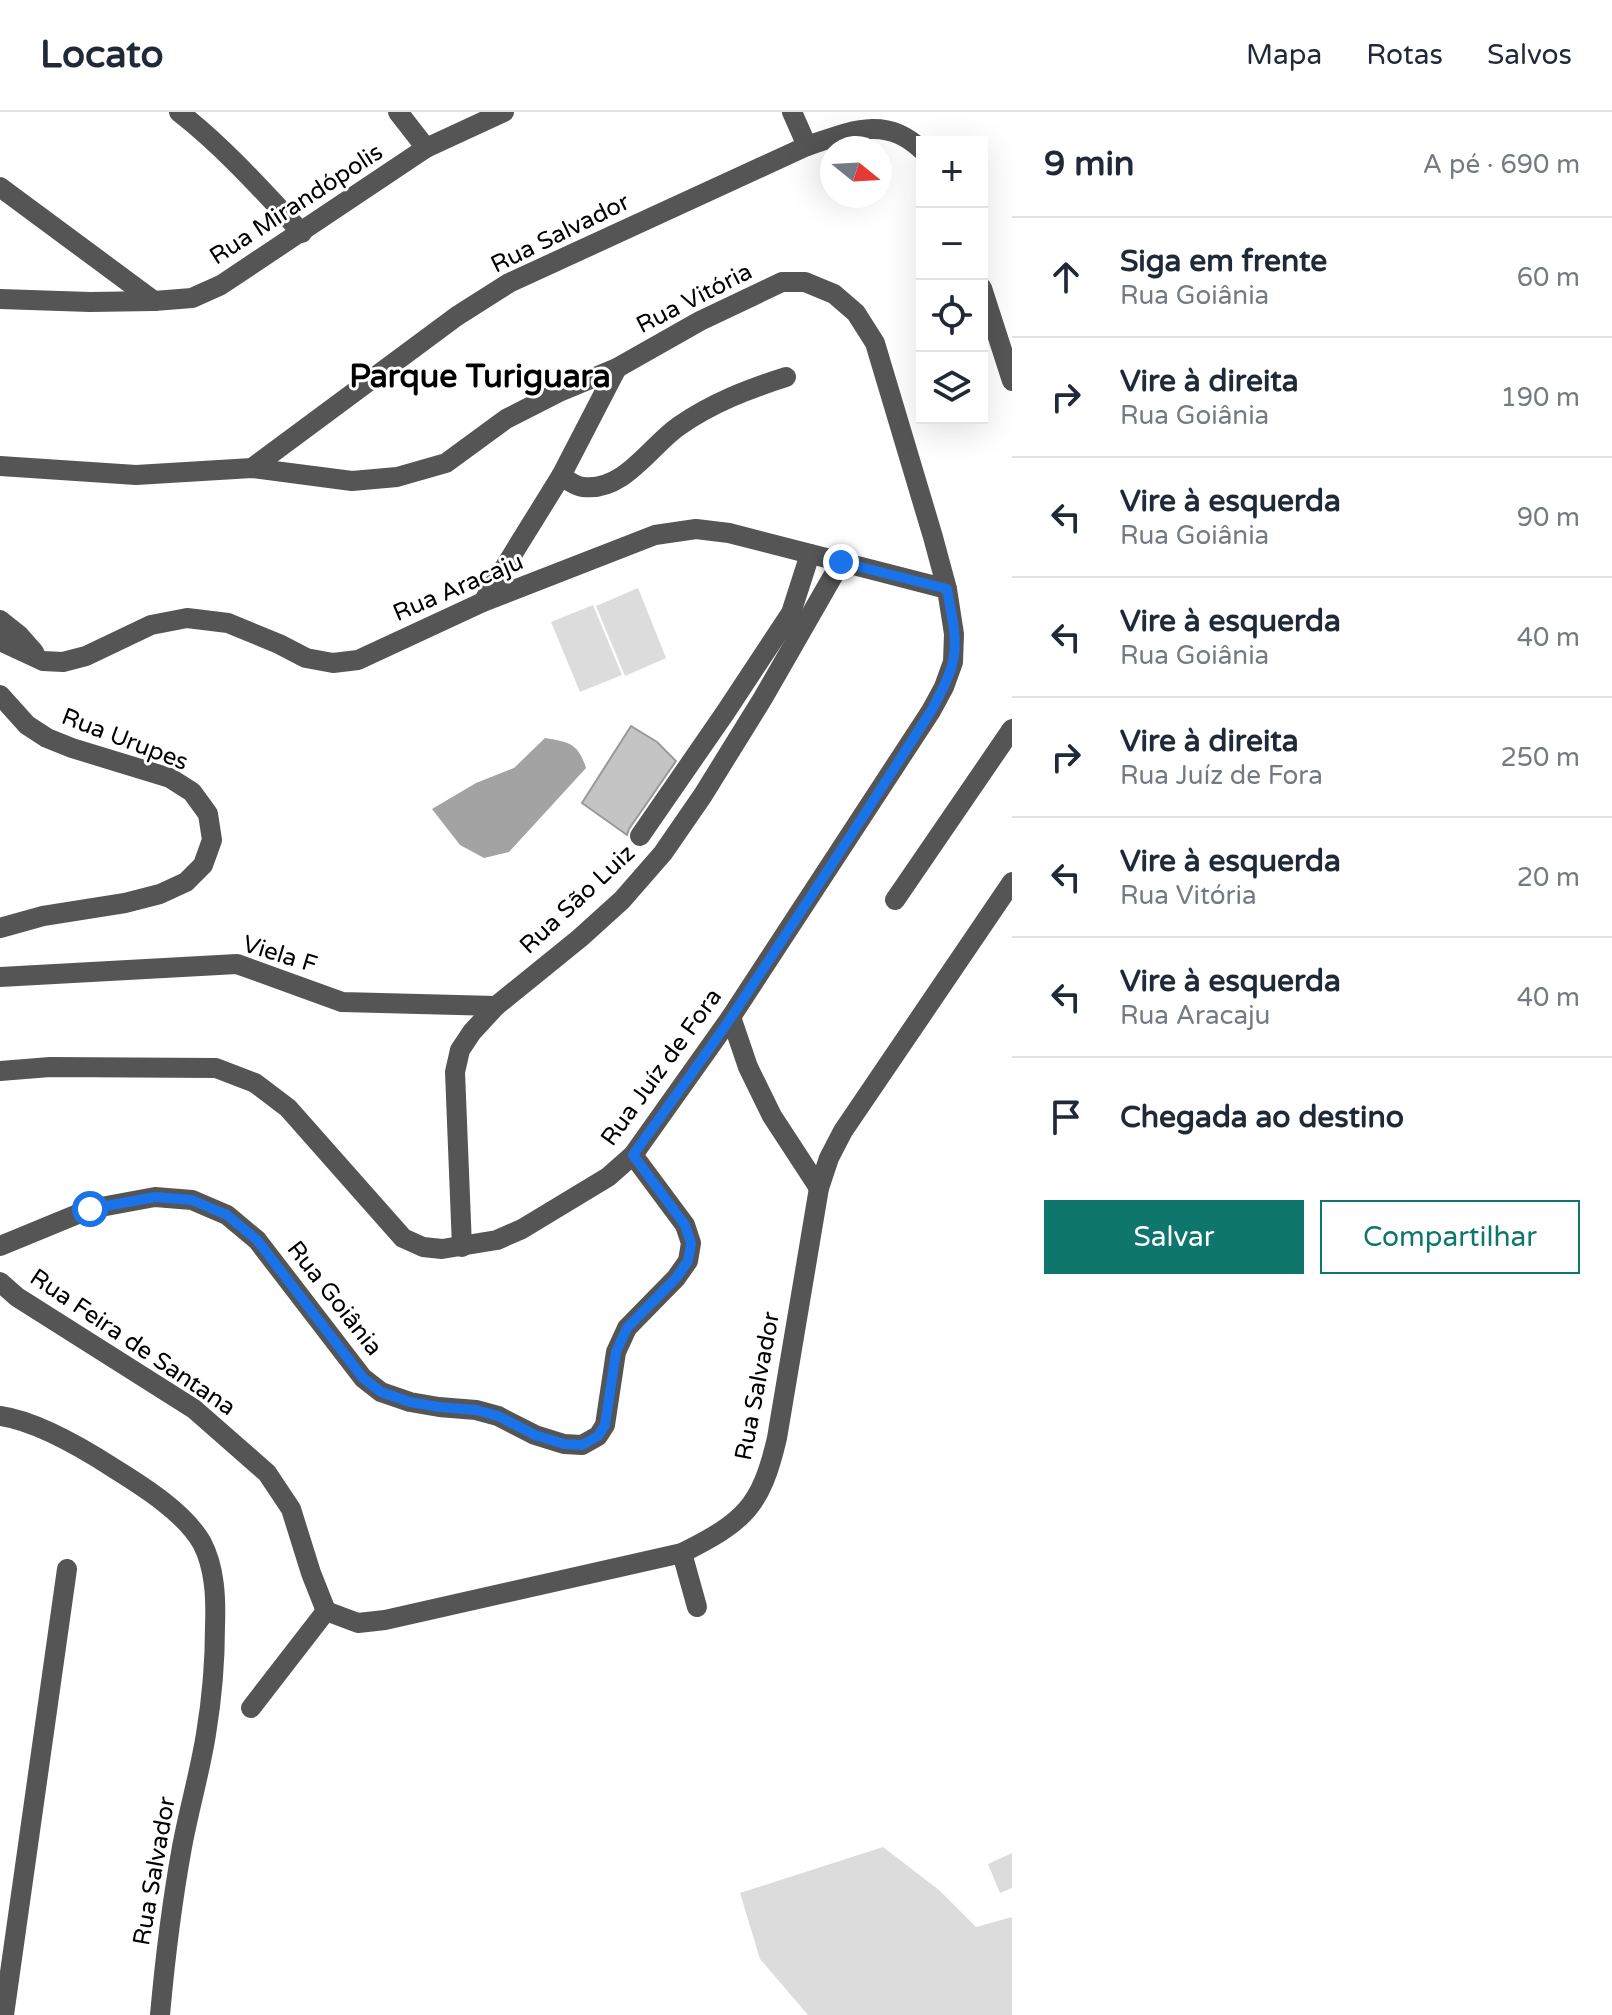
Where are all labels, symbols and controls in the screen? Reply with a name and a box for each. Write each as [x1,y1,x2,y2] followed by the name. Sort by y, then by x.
[40,32,164,78] text: Locato
[1246,38,1322,72] text: Mapa
[1366,38,1443,72] text: Rotas
[1487,38,1572,72] text: Salvos
[820,136,892,208] north arrow
[916,136,988,424] map controls
[916,136,988,208] button: +
[204,138,388,271] street label: Rua Mirandópolis
[1044,144,1135,185] text: 9 min
[1423,149,1580,180] text: A pé · 690 m
[486,187,635,280] street label: Rua Salvador
[916,208,988,280] button: −
[1120,243,1327,280] text: Siga em frente
[1044,255,1088,299] icon: ahead
[631,257,757,340] street label: Rua Vitória
[1517,262,1580,293] text: 60 m
[916,280,988,352] button: locate
[1120,280,1269,311] text: Rua Goiânia
[916,352,988,424] button: layers
[349,358,611,396] district label: Parque Turiguara
[1120,363,1299,400] text: Vire à direita
[1044,375,1088,419] icon: right
[1500,382,1580,413] text: 190 m
[1120,400,1269,431] text: Rua Goiânia
[1120,483,1341,520] text: Vire à esquerda
[1044,495,1088,539] icon: left
[1517,502,1580,533] text: 90 m
[1120,520,1269,551] text: Rua Goiânia
[823,544,859,580] route end
[389,547,528,628] street label: Rua Aracaju
[1120,603,1341,640] text: Vire à esquerda
[1044,615,1088,659] icon: left
[1517,622,1580,653] text: 40 m
[1120,640,1269,671] text: Rua Goiânia
[57,702,192,777] street label: Rua Urupes
[1120,723,1299,760] text: Vire à direita
[1044,735,1088,779] icon: right
[1500,742,1580,773] text: 250 m
[1120,760,1323,791] text: Rua Juíz de Fora
[514,839,641,960] street label: Rua São Luiz
[1120,843,1341,880] text: Vire à esquerda
[1044,855,1088,899] icon: left
[1517,862,1580,893] text: 20 m
[1120,880,1257,911] text: Rua Vitória
[239,929,321,979] street label: Viela F
[1120,963,1341,1000] text: Vire à esquerda
[1044,975,1088,1019] icon: left
[1517,982,1580,1013] text: 40 m
[595,983,728,1152] street label: Rua Juíz de Fora
[1120,1000,1270,1031] text: Rua Aracaju
[1044,1095,1088,1139] icon: arrive
[1120,1099,1404,1136] text: Chegada ao destino
[72,1191,108,1227] route start
[1044,1200,1304,1274] button: Salvar
[1320,1200,1580,1274] button: Compartilhar
[281,1235,388,1362] street label: Rua Goiânia
[24,1263,241,1422] street label: Rua Feira de Santana
[729,1309,786,1463] street label: Rua Salvador
[127,1794,182,1948] street label: Rua Salvador

